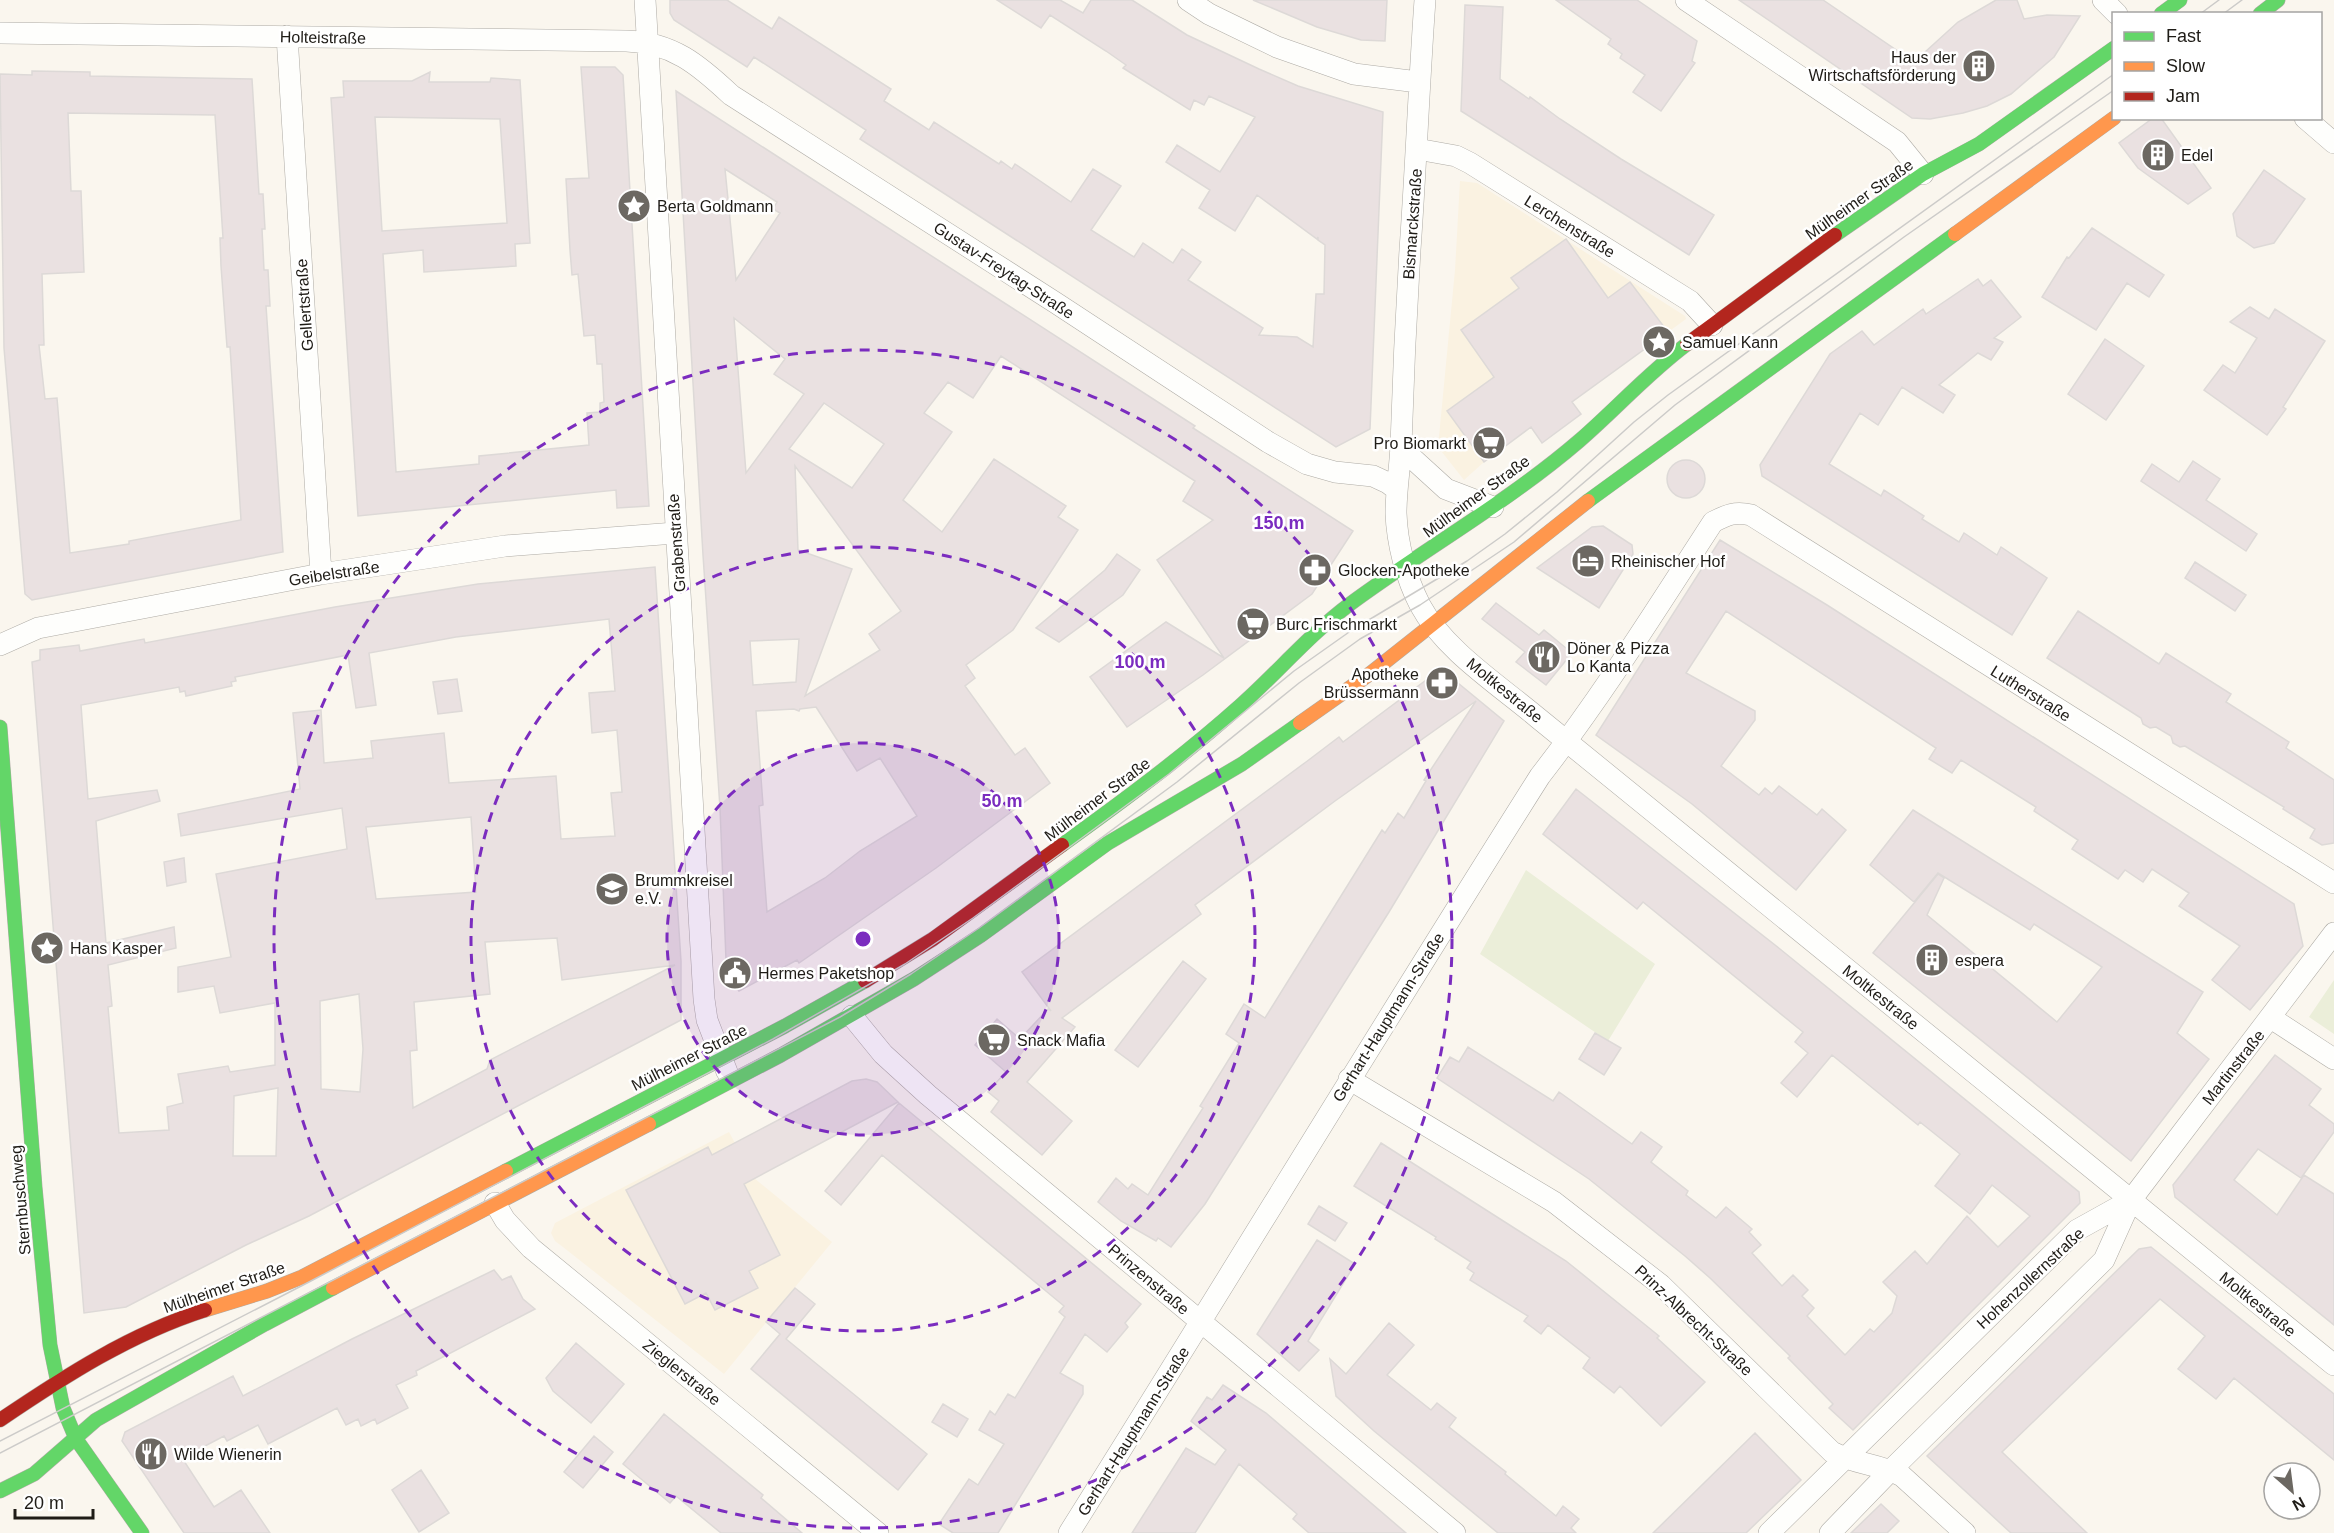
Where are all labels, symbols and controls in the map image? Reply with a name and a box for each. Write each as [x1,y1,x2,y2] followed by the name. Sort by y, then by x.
[2112,12,2322,120] legend
[2166,26,2201,46] text: Fast
[280,28,366,47] street label: Holteistraße
[1961,48,1997,84] building icon: Haus der Wirtschaftsförderung
[1808,49,1957,84] place label: Haus der Wirtschaftsförderung
[2166,56,2206,76] text: Slow
[2166,86,2200,106] text: Jam
[2140,137,2176,173] building icon: Edel
[2181,147,2213,164] place label: Edel
[1802,156,1916,243] street label: Mülheimer Straße
[1400,168,1425,280] street label: Bismarckstraße
[616,188,652,224] place icon: Berta Goldmann
[1521,192,1618,261] street label: Lerchenstraße
[657,198,774,215] place label: Berta Goldmann
[930,219,1077,322] street label: Gustav-Freytag-Straße
[293,258,316,352] street label: Gellertstraße
[1641,324,1677,360] place icon: Samuel Kann
[1682,334,1778,351] place label: Samuel Kann
[1471,425,1507,461] supermarket icon: Pro Biomarkt
[1374,435,1467,452] place label: Pro Biomarkt
[1420,452,1533,541] street label: Mülheimer Straße
[665,493,688,593] street label: Grabenstraße
[1253,513,1305,533] text: 150 m
[1570,543,1606,579] hotel icon: Rheinischer Hof
[1297,552,1333,588] pharmacy icon: Glocken-Apotheke
[1611,553,1725,570] place label: Rheinischer Hof
[288,558,381,589] street label: Geibelstraße
[1338,562,1470,579] place label: Glocken-Apotheke
[1235,606,1271,642] supermarket icon: Burc Frischmarkt
[1276,616,1397,633] place label: Burc Frischmarkt
[1526,639,1562,675] restaurant icon: Döner & Pizza Lo Kanta
[1567,640,1669,675] place label: Döner & Pizza Lo Kanta
[1114,652,1166,672] text: 100 m
[1463,655,1546,726] street label: Moltkestraße
[1988,662,2074,725] street label: Lutherstraße
[1424,665,1460,701] pharmacy icon: Apotheke Brüssermann
[1324,666,1419,701] place label: Apotheke Brüssermann
[1041,754,1153,844] street label: Mülheimer Straße
[981,791,1023,811] text: 50 m
[594,871,630,907] school or university icon: Brummkreisel e.V.
[635,872,733,907] place label: Brummkreisel e.V.
[853,929,873,949] centre of rings
[29,930,65,966] place icon: Hans Kasper
[1329,930,1448,1105] street label: Gerhart-Hauptmann-Straße
[70,940,163,957] place label: Hans Kasper
[1914,942,1950,978] building icon: espera
[1955,952,2004,969] place label: espera
[717,955,753,991] public building icon: Hermes Paketshop
[1839,962,1922,1033] street label: Moltkestraße
[758,965,894,982] place label: Hermes Paketshop
[629,1021,750,1094] street label: Mülheimer Straße
[976,1022,1012,1058] supermarket icon: Snack Mafia
[2199,1027,2268,1108] street label: Martinstraße
[1017,1032,1105,1049] place label: Snack Mafia
[7,1144,34,1256] street label: Sternbuschweg
[1973,1224,2087,1332] street label: Hohenzollernstraße
[1105,1241,1192,1318] street label: Prinzenstraße
[161,1259,287,1316] street label: Mülheimer Straße
[1632,1262,1756,1379] street label: Prinz-Albrecht-Straße
[2216,1269,2299,1340] street label: Moltkestraße
[640,1336,724,1409] street label: Zieglerstraße
[1074,1344,1193,1519] street label: Gerhart-Hauptmann-Straße
[133,1436,169,1472] restaurant icon: Wilde Wienerin
[174,1446,282,1463] place label: Wilde Wienerin
[2262,1461,2322,1521] north arrow
[15,1482,93,1520] scale bar
[24,1493,64,1513] text: 20 m
[2290,1494,2308,1514] text: N

